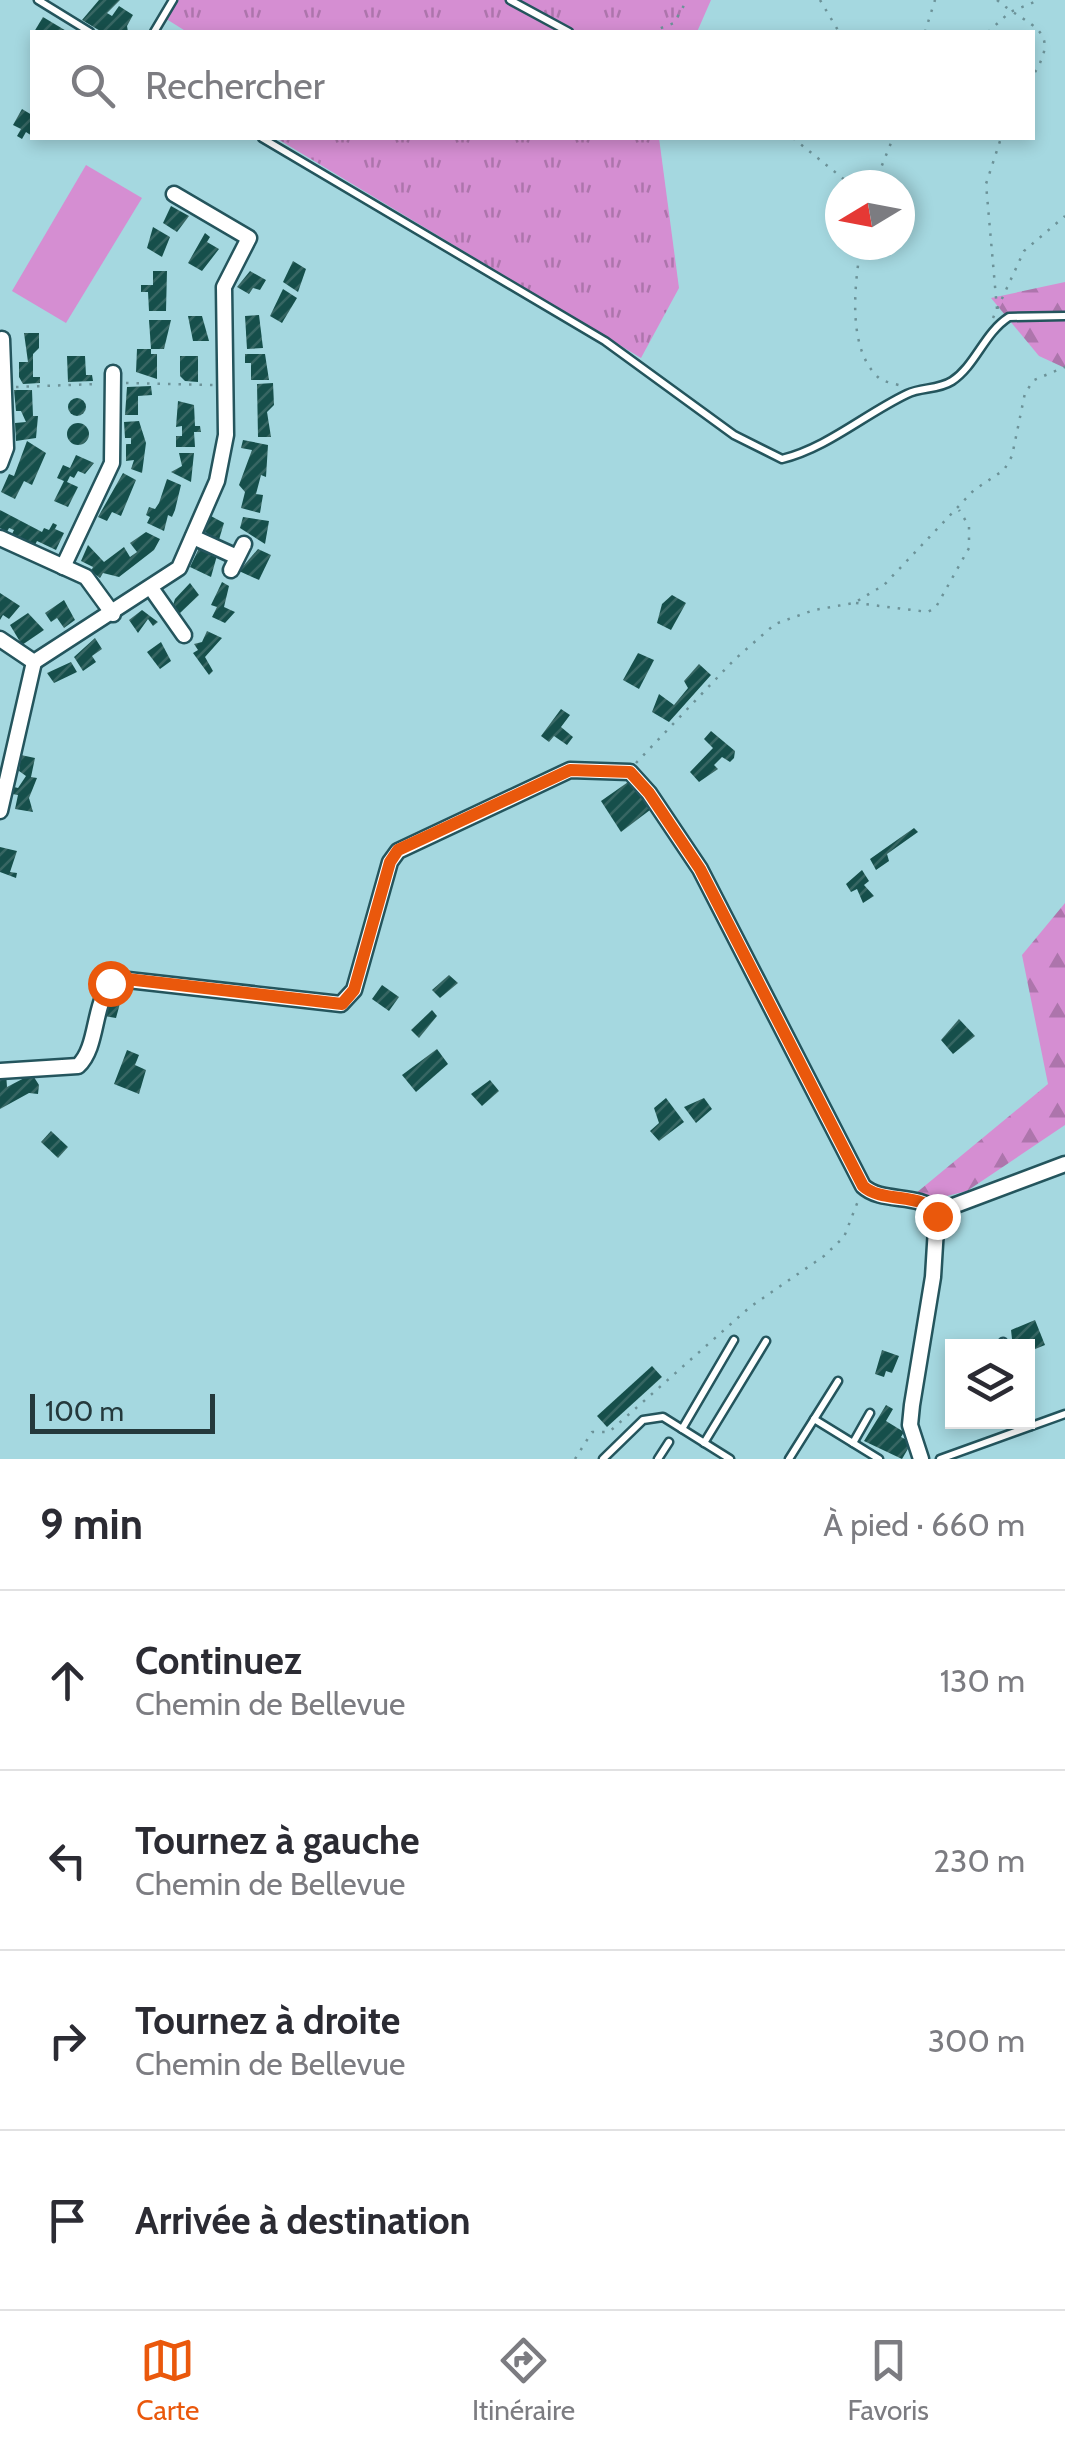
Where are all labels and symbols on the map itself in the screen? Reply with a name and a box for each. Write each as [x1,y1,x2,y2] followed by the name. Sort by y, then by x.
[825,170,915,260] north arrow
[88,961,134,1007] route start
[915,1194,961,1240] route end
[30,1389,215,1434] scale bar

